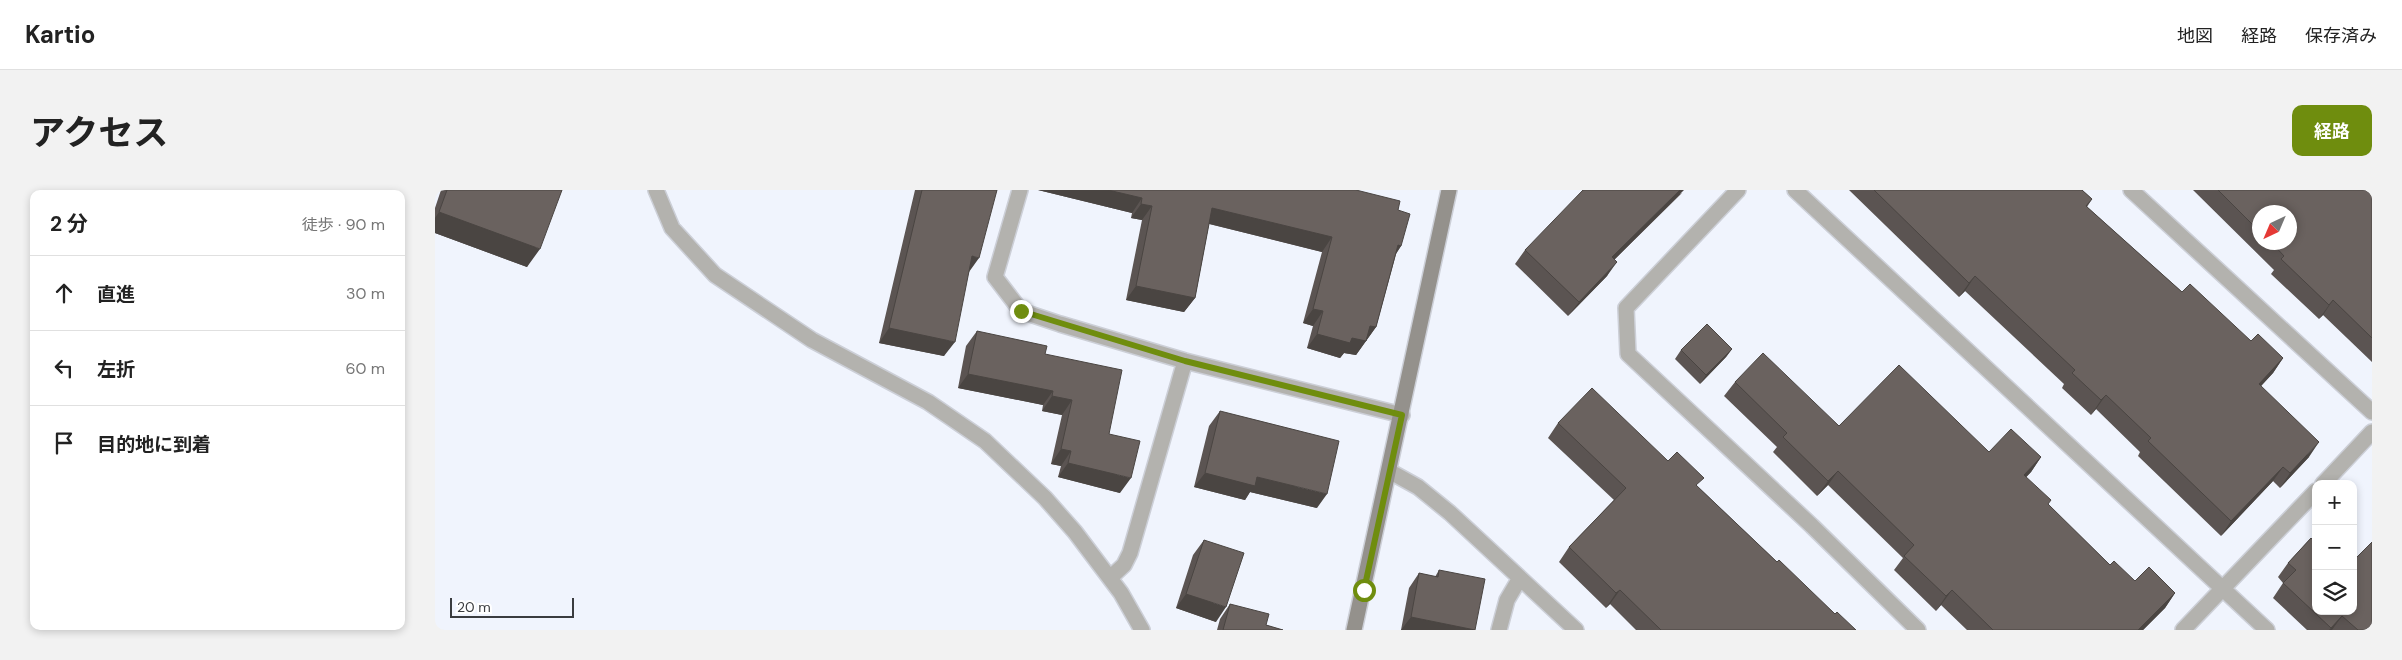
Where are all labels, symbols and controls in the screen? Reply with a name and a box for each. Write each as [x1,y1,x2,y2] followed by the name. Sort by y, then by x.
[25,19,95,50] text: Kartio
[2177,24,2213,48] text: 地図
[2241,24,2277,48] text: 経路
[2305,24,2377,48] text: 保存済み
[2292,105,2372,156] button: 経路
[30,110,168,156] text: アクセス
[2252,205,2297,250] north arrow
[50,210,88,238] text: 2 分
[302,214,385,235] text: 徒歩 · 90 m
[50,279,78,307] icon: ahead
[97,282,135,307] text: 直進
[346,283,385,304] text: 30 m
[1010,300,1033,323] route end
[50,354,78,382] icon: left
[97,357,135,382] text: 左折
[345,358,385,379] text: 60 m
[50,429,78,457] icon: arrive
[97,432,211,457] text: 目的地に到着
[2312,480,2357,615] map controls
[2312,480,2357,525] button: +
[2312,525,2357,570] button: −
[2312,570,2357,615] button: layers
[1353,579,1376,602] route start
[450,595,574,618] scale bar
[457,598,491,616] text: 20 m

